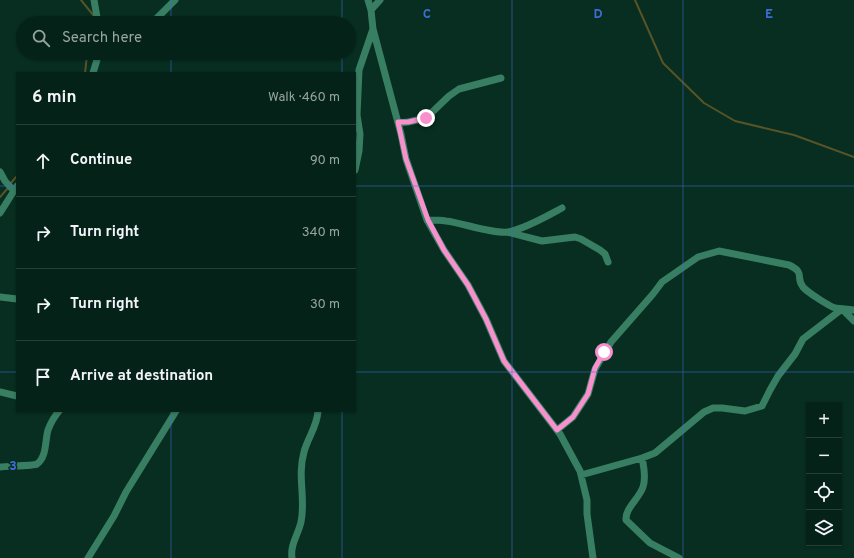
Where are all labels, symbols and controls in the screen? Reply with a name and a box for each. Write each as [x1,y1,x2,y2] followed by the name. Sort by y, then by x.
[423,7,431,23] text: C
[593,7,603,23] text: D
[765,7,773,23] text: E
[16,16,356,60] search box
[30,27,52,49] icon: search
[62,29,142,48] text: Search here
[32,87,76,109] text: 6 min
[268,90,340,106] text: Walk · 460 m
[417,109,435,127] route end
[32,150,54,172] icon: ahead
[70,151,132,170] text: Continue
[310,153,340,169] text: 90 m
[32,222,54,244] icon: right
[70,223,139,242] text: Turn right
[302,225,340,241] text: 340 m
[32,294,54,316] icon: right
[70,295,139,314] text: Turn right
[310,297,340,313] text: 30 m
[595,343,613,361] route start
[32,366,54,388] icon: arrive
[70,367,213,386] text: Arrive at destination
[806,402,842,546] map controls
[806,402,842,438] button: +
[806,438,842,474] button: −
[9,459,17,475] text: 3
[806,474,842,510] button: locate
[806,510,842,546] button: layers

